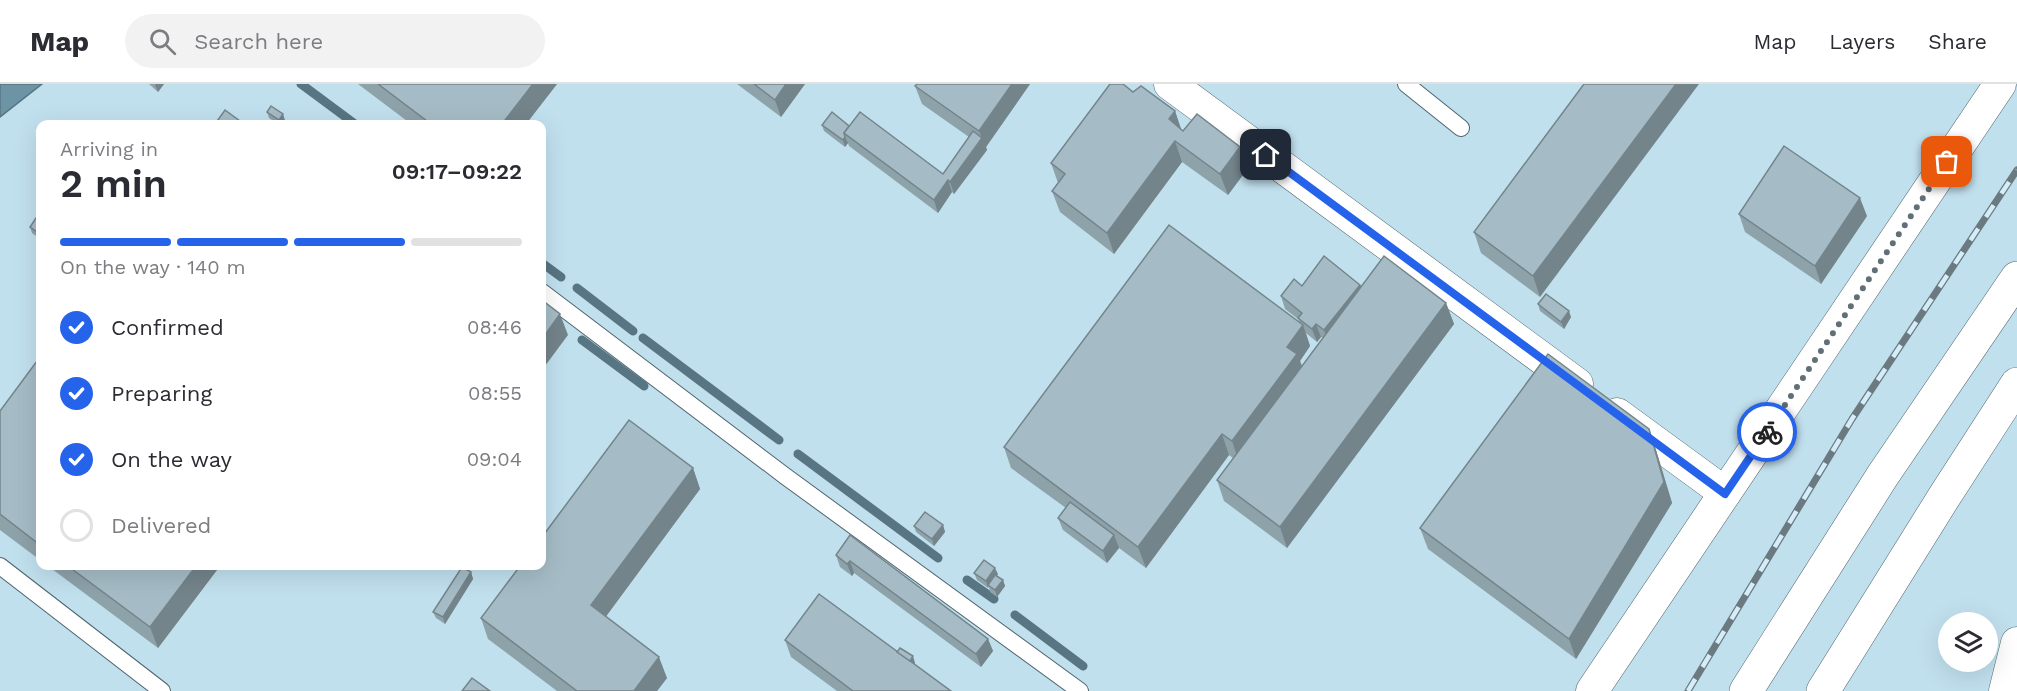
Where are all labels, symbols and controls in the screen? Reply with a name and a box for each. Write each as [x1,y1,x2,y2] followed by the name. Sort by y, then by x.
[125,14,545,68] search box
[30,25,89,58] text: Map
[146,25,179,58] icon: search
[194,29,323,54] text: Search here
[1753,29,1796,54] text: Map
[1829,29,1895,54] text: Layers
[1928,29,1987,54] text: Share
[1240,129,1291,180] pin
[1921,136,1972,187] pin
[60,137,158,161] text: Arriving in
[1249,138,1282,171] icon: home
[1930,145,1963,178] icon: bag
[392,159,522,184] text: 09:17–09:22
[60,161,167,206] text: 2 min
[60,255,246,279] text: On the way · 140 m
[60,311,93,344] icon: check
[111,315,224,340] text: Confirmed
[467,315,522,339] text: 08:46
[60,377,93,410] icon: check
[111,381,212,406] text: Preparing
[468,381,522,405] text: 08:55
[1737,402,1797,462] courier
[1751,416,1784,449] icon: bike
[60,443,93,476] icon: check
[111,447,232,472] text: On the way
[467,447,522,471] text: 09:04
[111,513,211,538] text: Delivered
[1938,612,1998,672] map controls
[1938,612,1998,672] button: layers

